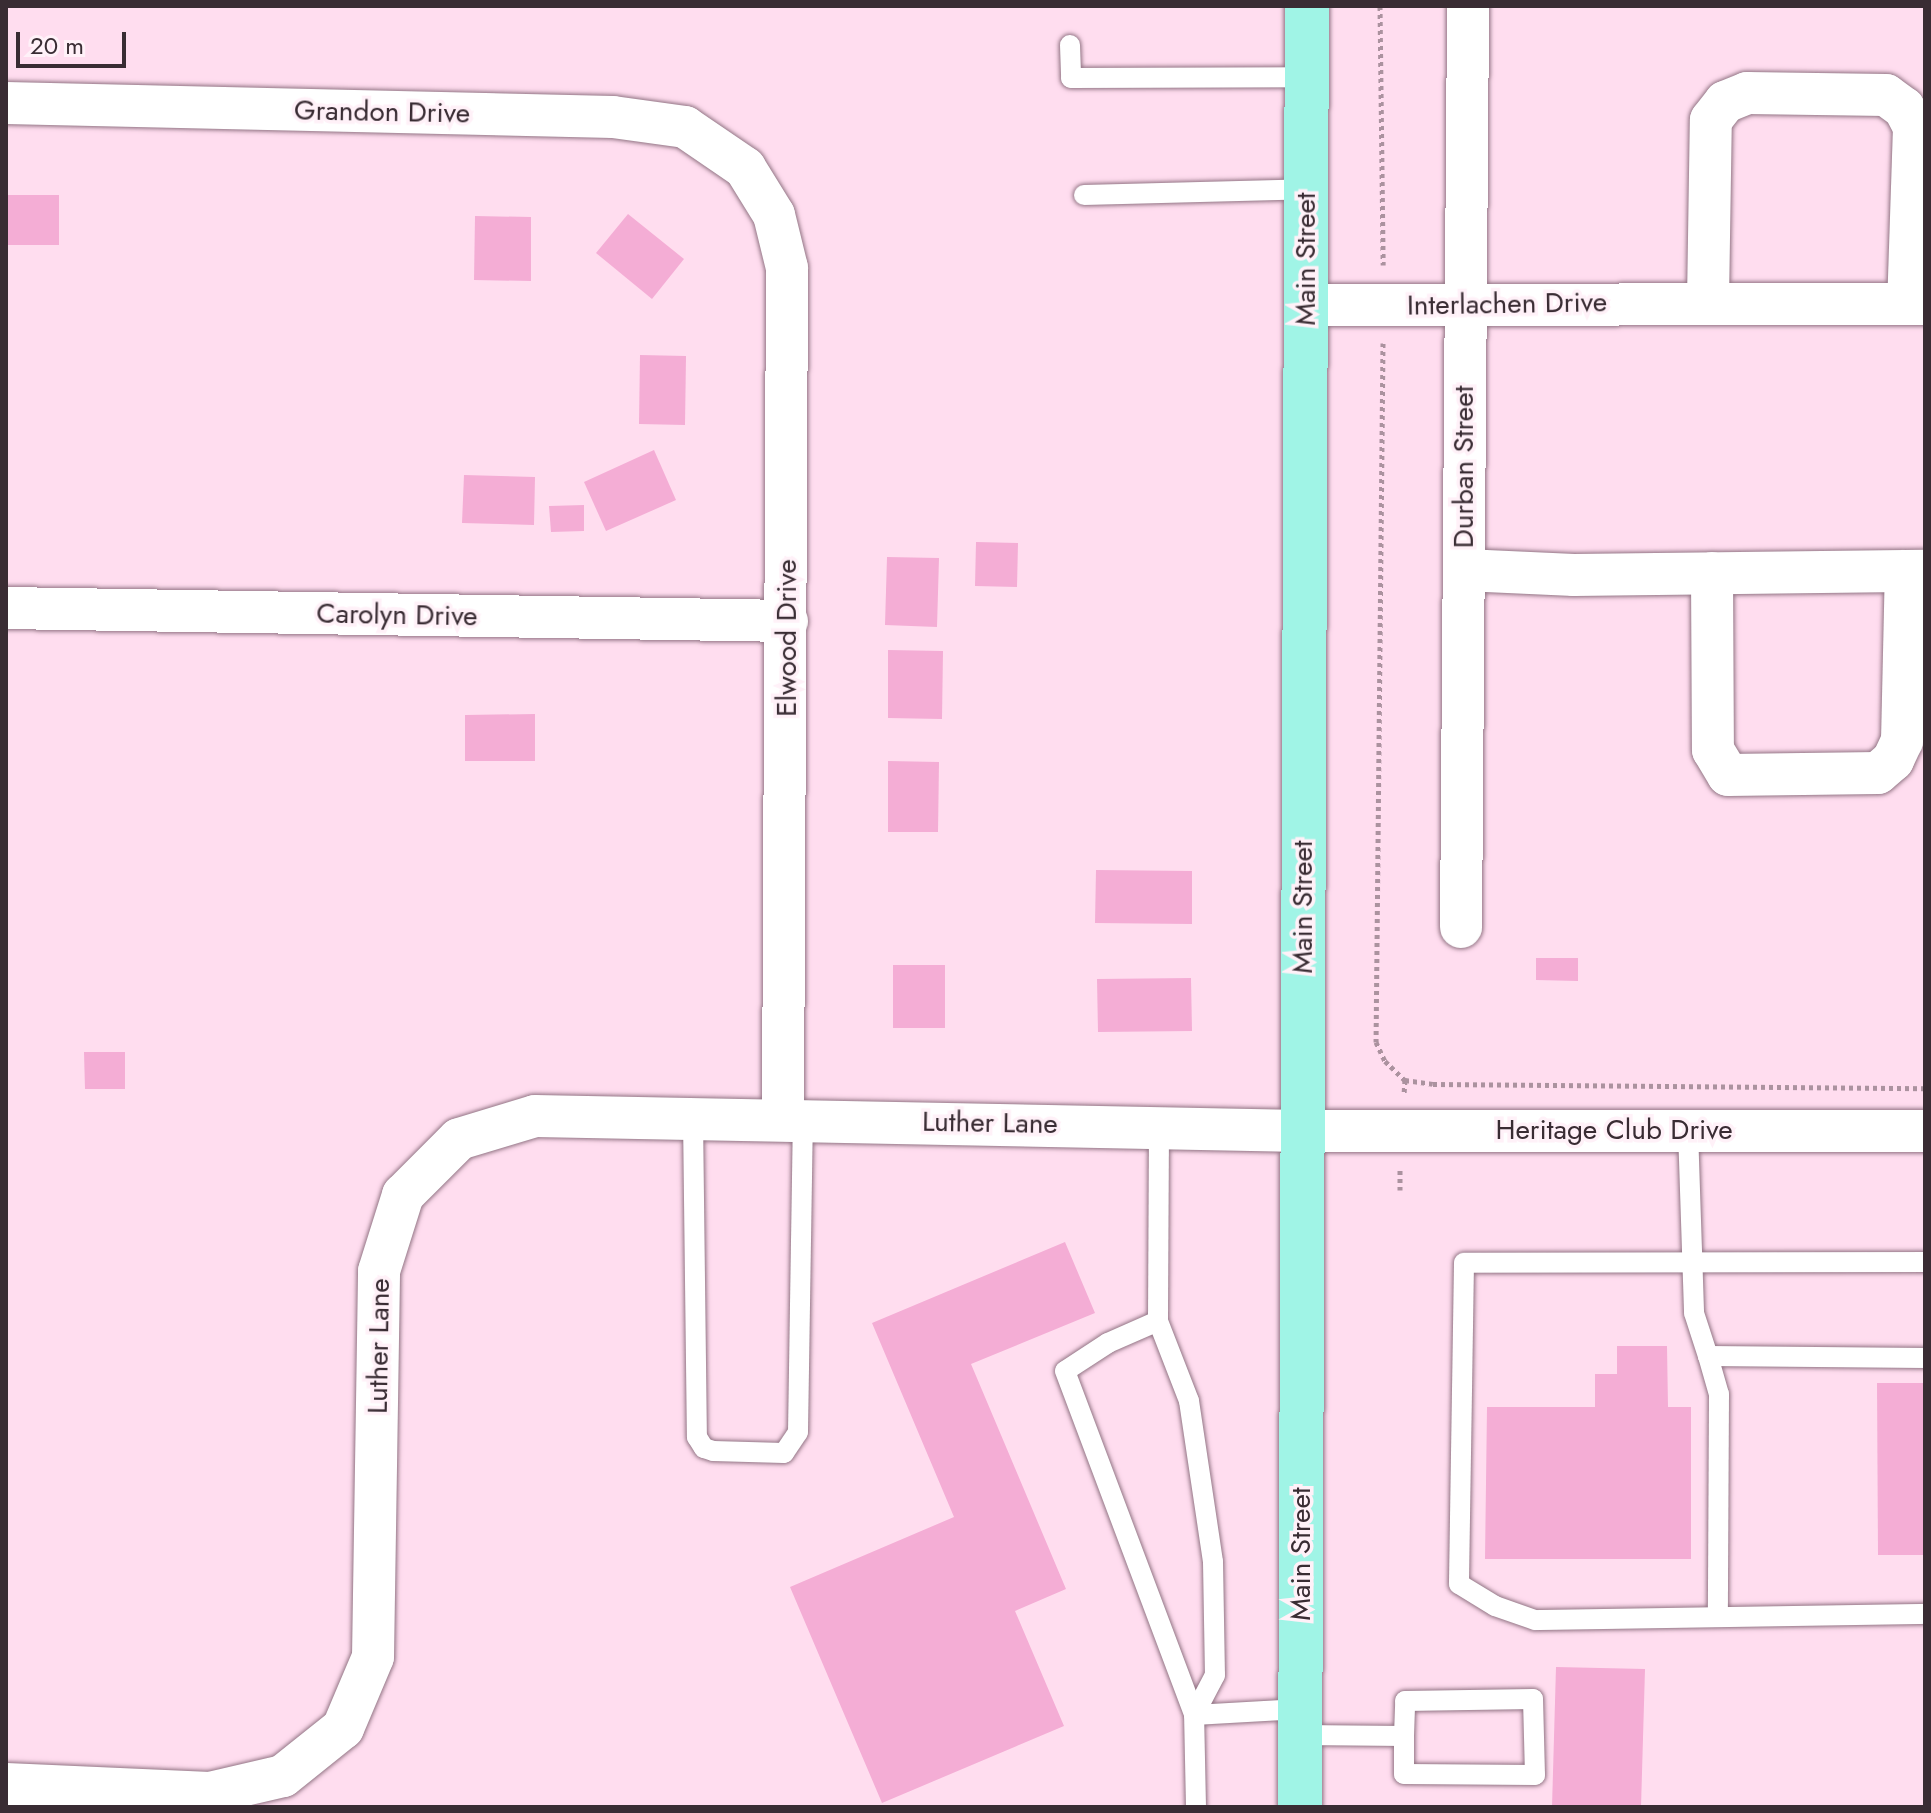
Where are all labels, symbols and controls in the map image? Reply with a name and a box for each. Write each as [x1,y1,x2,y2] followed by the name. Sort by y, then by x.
[20,16,130,66] scale bar
[30,28,84,63] text: 20 m
[294,94,470,130] street label: Grandon Drive
[1289,192,1323,326] street label: Main Street
[1407,285,1607,323] street label: Interlachen Drive
[1447,386,1481,548] street label: Durban Street
[770,559,804,717] street label: Elwood Drive
[316,597,478,633] street label: Carolyn Drive
[1286,840,1320,974] street label: Main Street
[922,1105,1058,1141] street label: Luther Lane
[1495,1113,1733,1147] street label: Heritage Club Drive
[361,1278,397,1414] street label: Luther Lane
[1284,1487,1318,1621] street label: Main Street

